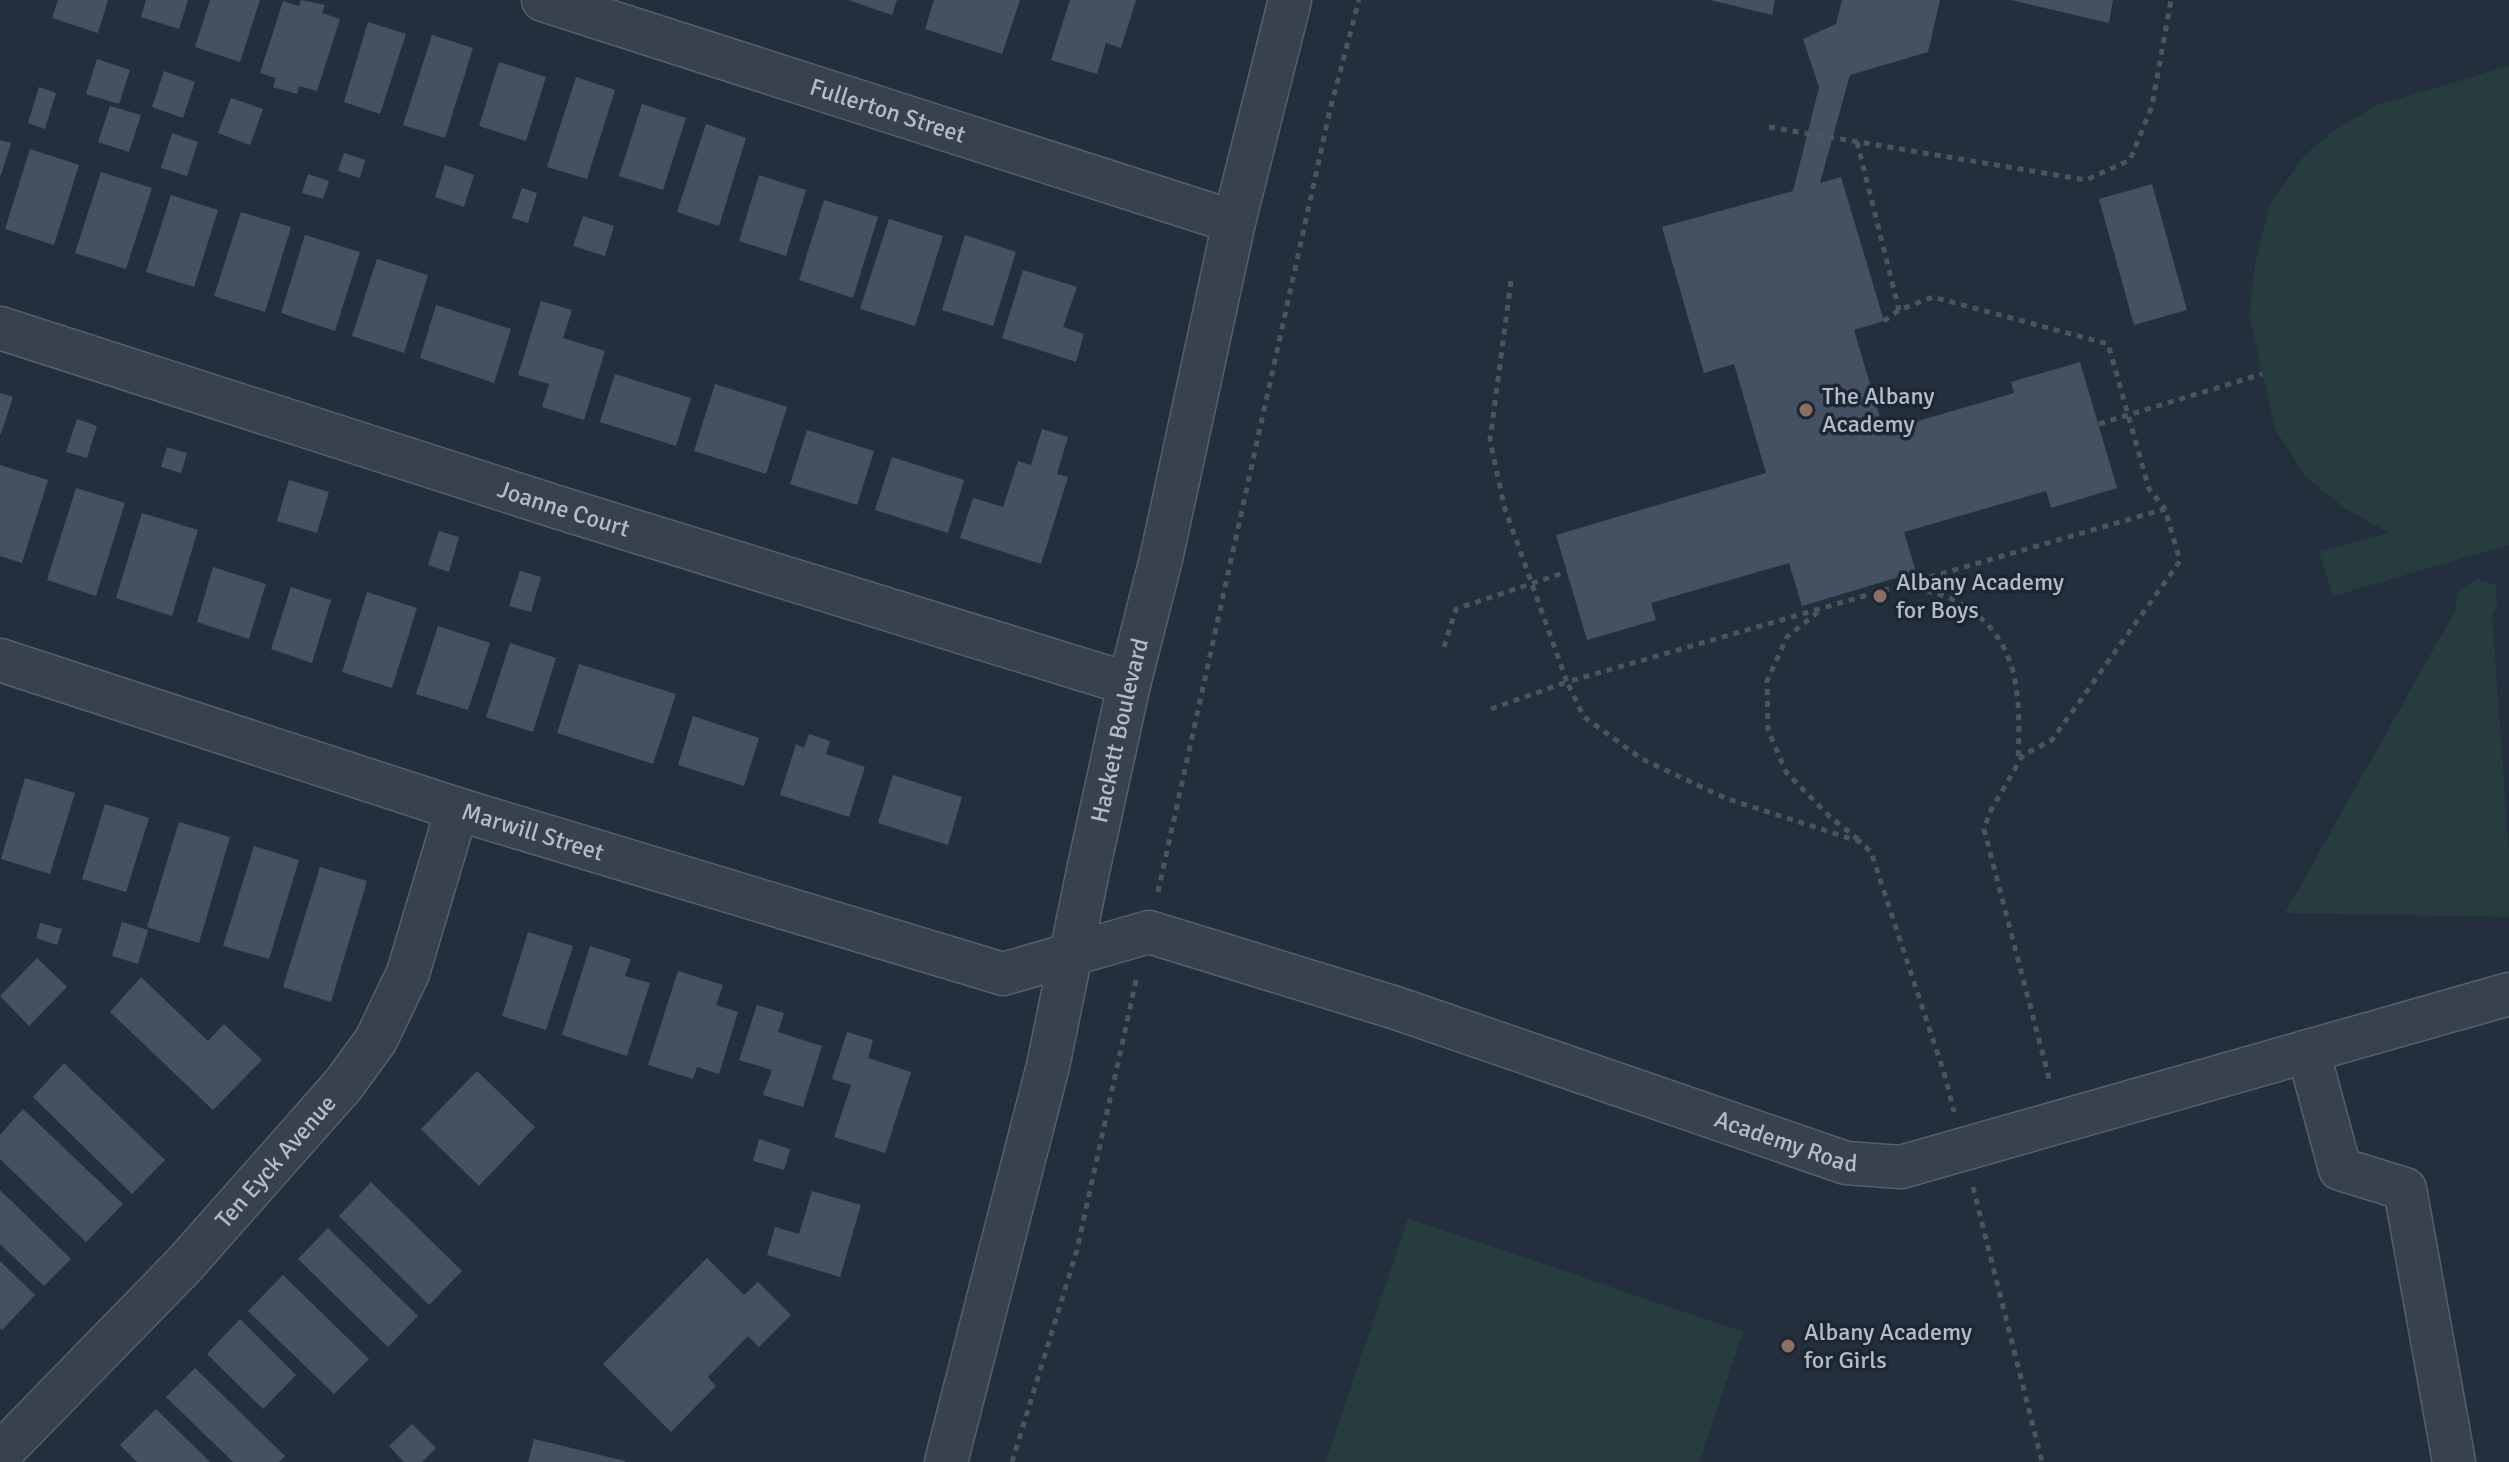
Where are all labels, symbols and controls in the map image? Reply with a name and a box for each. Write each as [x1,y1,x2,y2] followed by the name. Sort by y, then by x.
[806,72,969,150] street label: Fullerton Street
[1822,381,1934,439] place label: The Albany Academy
[1797,401,1815,419] marker: The Albany Academy
[494,474,633,544] street label: Joanne Court
[1896,567,2064,625] place label: Albany Academy for Boys
[1871,587,1889,605] marker: Albany Academy for Boys
[1084,635,1155,826] street label: Hackett Boulevard
[458,796,608,868] street label: Marwill Street
[209,1089,342,1234] street label: Ten Eyck Avenue
[1711,1104,1858,1179] street label: Academy Road
[1804,1317,1972,1375] place label: Albany Academy for Girls
[1779,1337,1797,1355] marker: Albany Academy for Girls

